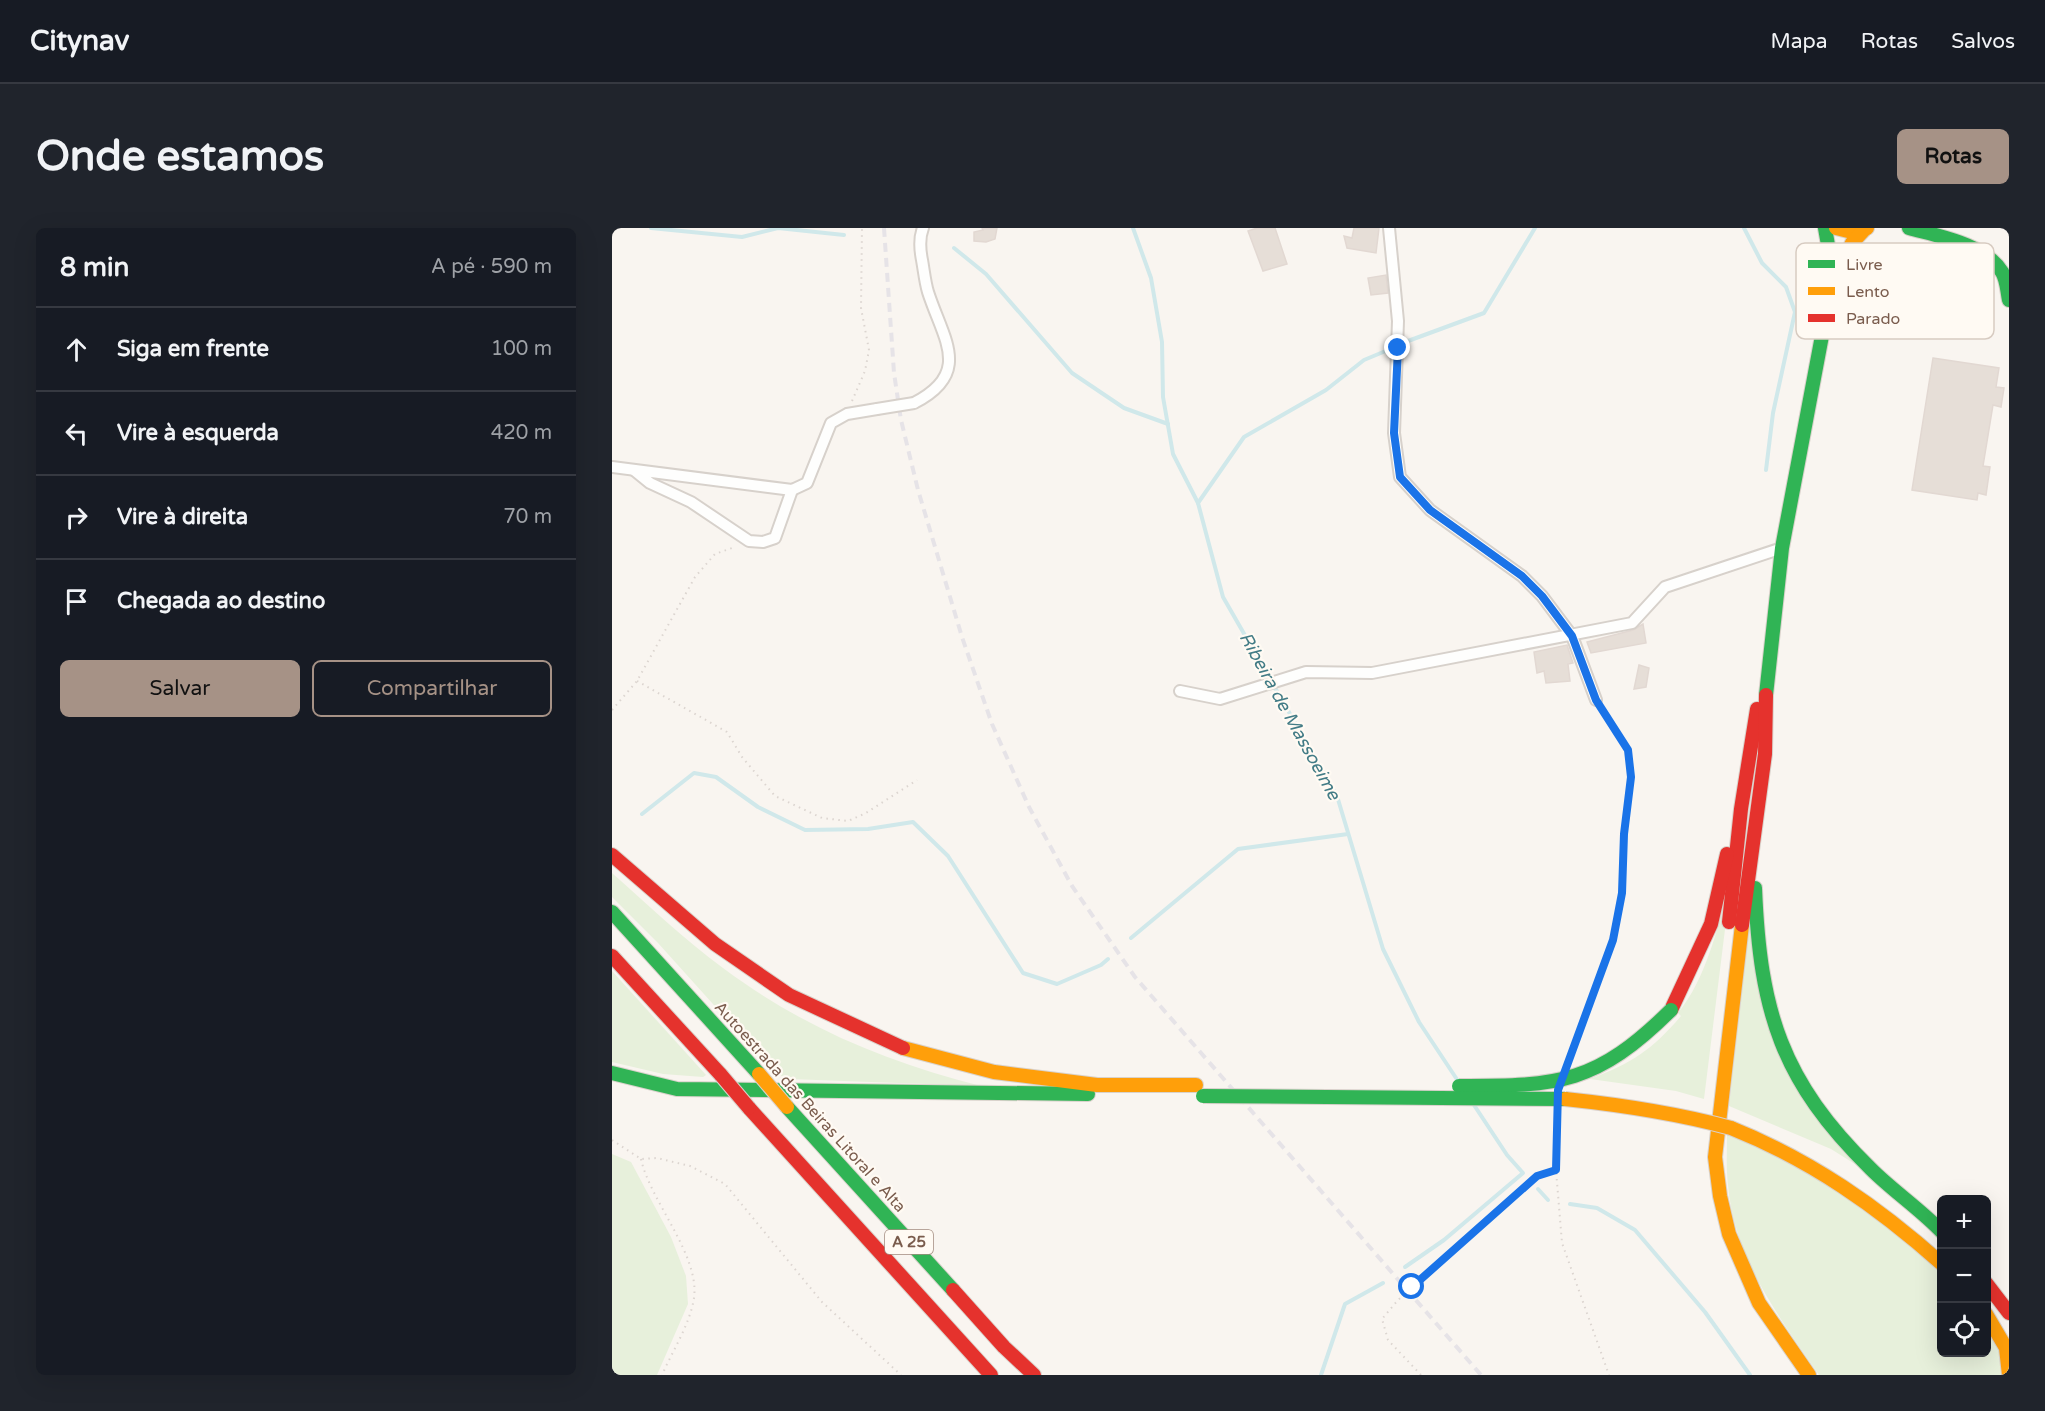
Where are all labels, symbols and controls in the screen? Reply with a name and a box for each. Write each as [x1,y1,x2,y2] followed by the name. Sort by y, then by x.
[30,24,129,58] text: Citynav
[1770,29,1828,54] text: Mapa
[1861,29,1918,54] text: Rotas
[1951,29,2015,54] text: Salvos
[1897,129,2009,184] button: Rotas
[36,131,324,182] text: Onde estamos
[1796,243,1994,339] legend
[60,252,129,283] text: 8 min
[431,255,552,279] text: A pé · 590 m
[1846,255,1883,275] text: Livre
[1846,282,1890,302] text: Lento
[1846,309,1900,329] text: Parado
[60,333,93,366] icon: ahead
[1384,334,1410,360] route end
[117,336,269,362] text: Siga em frente
[491,337,552,361] text: 100 m
[60,417,93,450] icon: left
[117,420,279,446] text: Vire à esquerda
[491,421,552,445] text: 420 m
[60,501,93,534] icon: right
[117,504,248,530] text: Vire à direita
[503,505,552,529] text: 70 m
[60,585,93,618] icon: arrive
[117,588,325,614] text: Chegada ao destino
[1235,628,1346,804] water label: Ribeira de Massoeime
[60,660,300,717] button: Salvar
[312,660,552,717] button: Compartilhar
[710,998,910,1216] street label: Autoestrada das Beiras Litoral e Alta
[1937,1195,1991,1357] map controls
[1937,1195,1991,1249] button: +
[885,1230,933,1254] road number: A 25
[1937,1249,1991,1303] button: −
[1398,1273,1424,1299] route start
[1937,1303,1991,1357] button: locate

